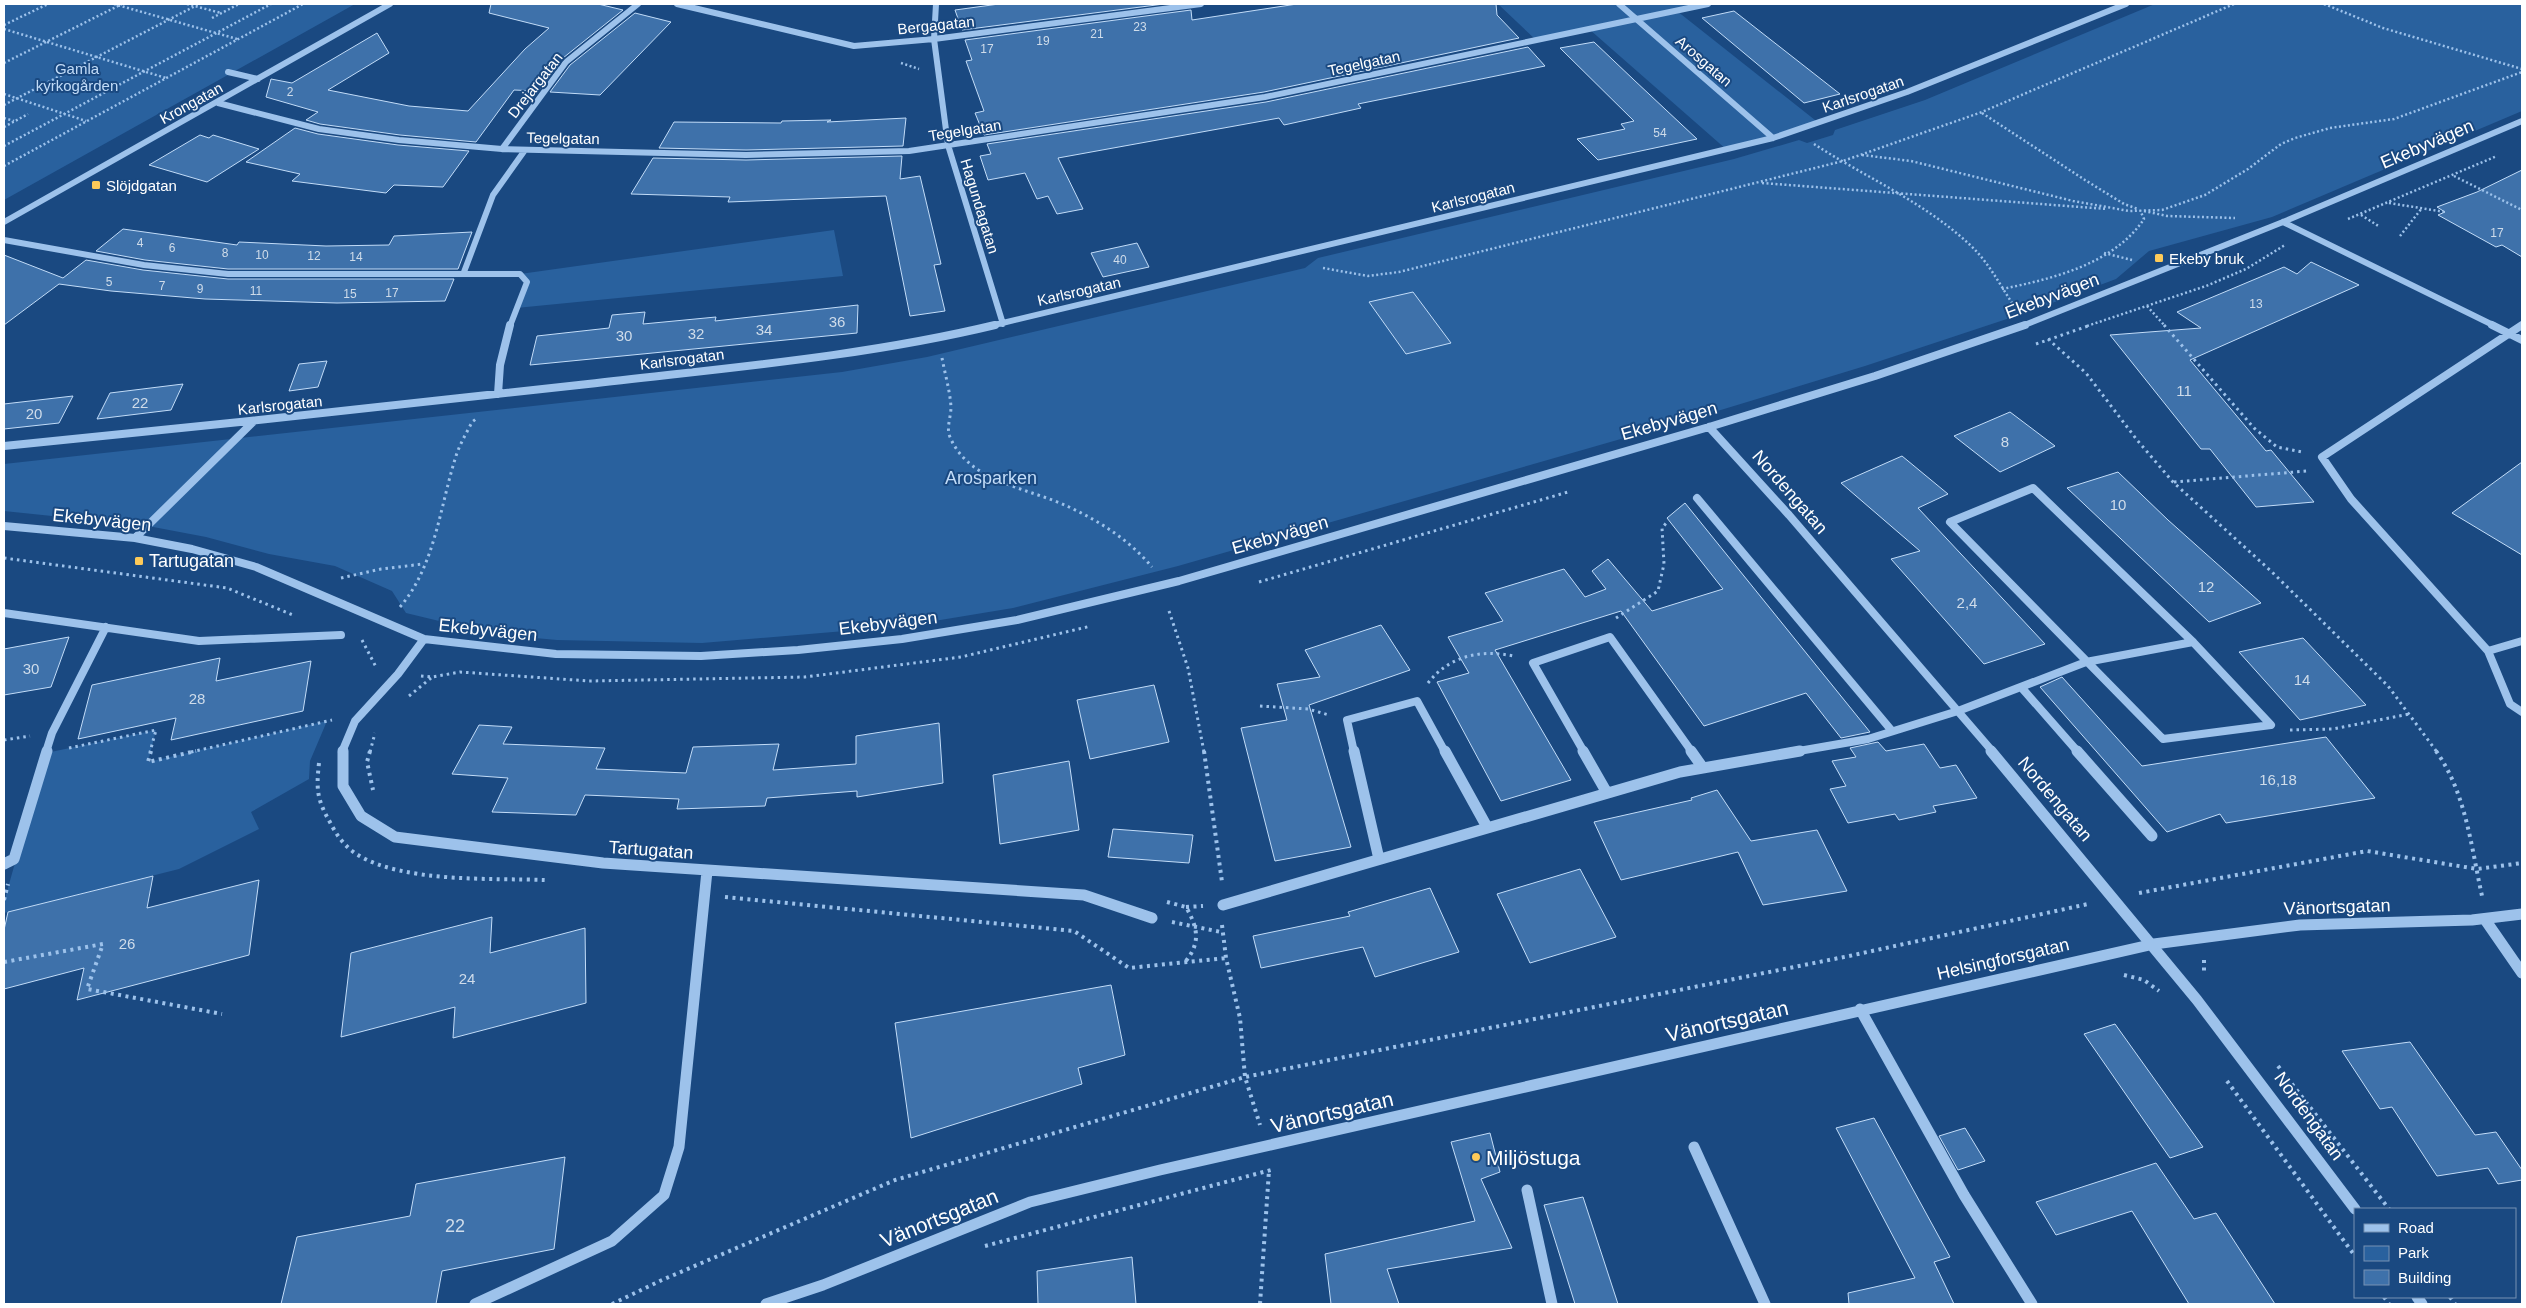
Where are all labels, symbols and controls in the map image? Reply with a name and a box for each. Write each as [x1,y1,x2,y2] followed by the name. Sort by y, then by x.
[897,12,975,38] street label: Bergagatan
[1133,20,1147,34] house number: 23
[1090,27,1104,41] house number: 21
[1673,32,1735,90] street label: Arosgatan
[1036,34,1050,48] house number: 19
[980,42,994,56] house number: 17
[1326,47,1402,79] street label: Tegelgatan
[504,49,566,121] street label: Drejargatan
[36,60,118,94] park label: Gamla kyrkogården
[1820,72,1906,116] street label: Karlsrogatan
[157,79,225,127] street label: Krongatan
[287,85,294,99] house number: 2
[2377,115,2477,173] street label: Ekebyvägen
[927,116,1003,144] street label: Tegelgatan
[1653,126,1667,140] house number: 54
[526,129,600,147] street label: Tegelgatan
[957,156,1003,256] street label: Hagundagatan
[106,177,177,194] place label: Slöjdgatan
[1430,178,1516,216] street label: Karlsrogatan
[90,179,102,191] marker: Slöjdgatan
[2490,226,2504,240] house number: 17
[137,236,144,250] house number: 4
[169,241,176,255] house number: 6
[222,246,229,260] house number: 8
[255,248,269,262] house number: 10
[307,249,321,263] house number: 12
[349,250,363,264] house number: 14
[2169,250,2245,267] place label: Ekeby bruk
[2153,252,2165,264] marker: Ekeby bruk
[1113,253,1127,267] house number: 40
[2002,269,2102,323] street label: Ekebyvägen
[1036,273,1122,309] street label: Karlsrogatan
[106,275,113,289] house number: 5
[159,279,166,293] house number: 7
[197,282,204,296] house number: 9
[250,284,263,298] house number: 11
[385,286,399,300] house number: 17
[343,287,357,301] house number: 15
[2249,297,2263,311] house number: 13
[829,313,845,330] house number: 36
[756,321,772,338] house number: 34
[688,325,704,342] house number: 32
[616,327,632,344] house number: 30
[639,345,725,373] street label: Karlsrogatan
[2176,382,2192,399] house number: 11
[237,392,323,418] street label: Karlsrogatan
[132,394,148,411] house number: 22
[1619,398,1719,444] street label: Ekebyvägen
[26,405,42,422] house number: 20
[2001,433,2009,450] house number: 8
[1748,446,1832,538] street label: Nordengatan
[945,468,1037,488] park label: Arosparken
[2110,496,2126,513] house number: 10
[52,505,152,535] street label: Ekebyvägen
[1230,512,1330,558] street label: Ekebyvägen
[149,551,234,571] place label: Tartugatan
[133,555,145,567] marker: Tartugatan
[2198,578,2214,595] house number: 12
[1957,594,1977,611] house number: 2,4
[838,607,938,639] street label: Ekebyvägen
[438,615,538,645] street label: Ekebyvägen
[23,660,39,677] house number: 30
[2294,671,2310,688] house number: 14
[189,690,205,707] house number: 28
[2014,753,2096,845] street label: Nordengatan
[2259,771,2297,788] house number: 16,18
[608,837,694,863] street label: Tartugatan
[2283,895,2391,919] street label: Vänortsgatan
[1935,934,2071,984] street label: Helsingforsgatan
[119,935,135,952] house number: 26
[459,970,475,987] house number: 24
[1664,996,1790,1046] street label: Vänortsgatan
[2270,1068,2348,1164] street label: Nordengatan
[1269,1087,1395,1137] street label: Vänortsgatan
[1486,1146,1581,1169] place label: Miljöstuga
[1470,1151,1482,1163] marker: Miljöstuga
[877,1184,1001,1252] street label: Vänortsgatan
[2354,1208,2516,1298] legend
[445,1216,465,1236] house number: 22
[2398,1219,2434,1236] text: Road
[2398,1244,2429,1261] text: Park
[2398,1269,2451,1286] text: Building

